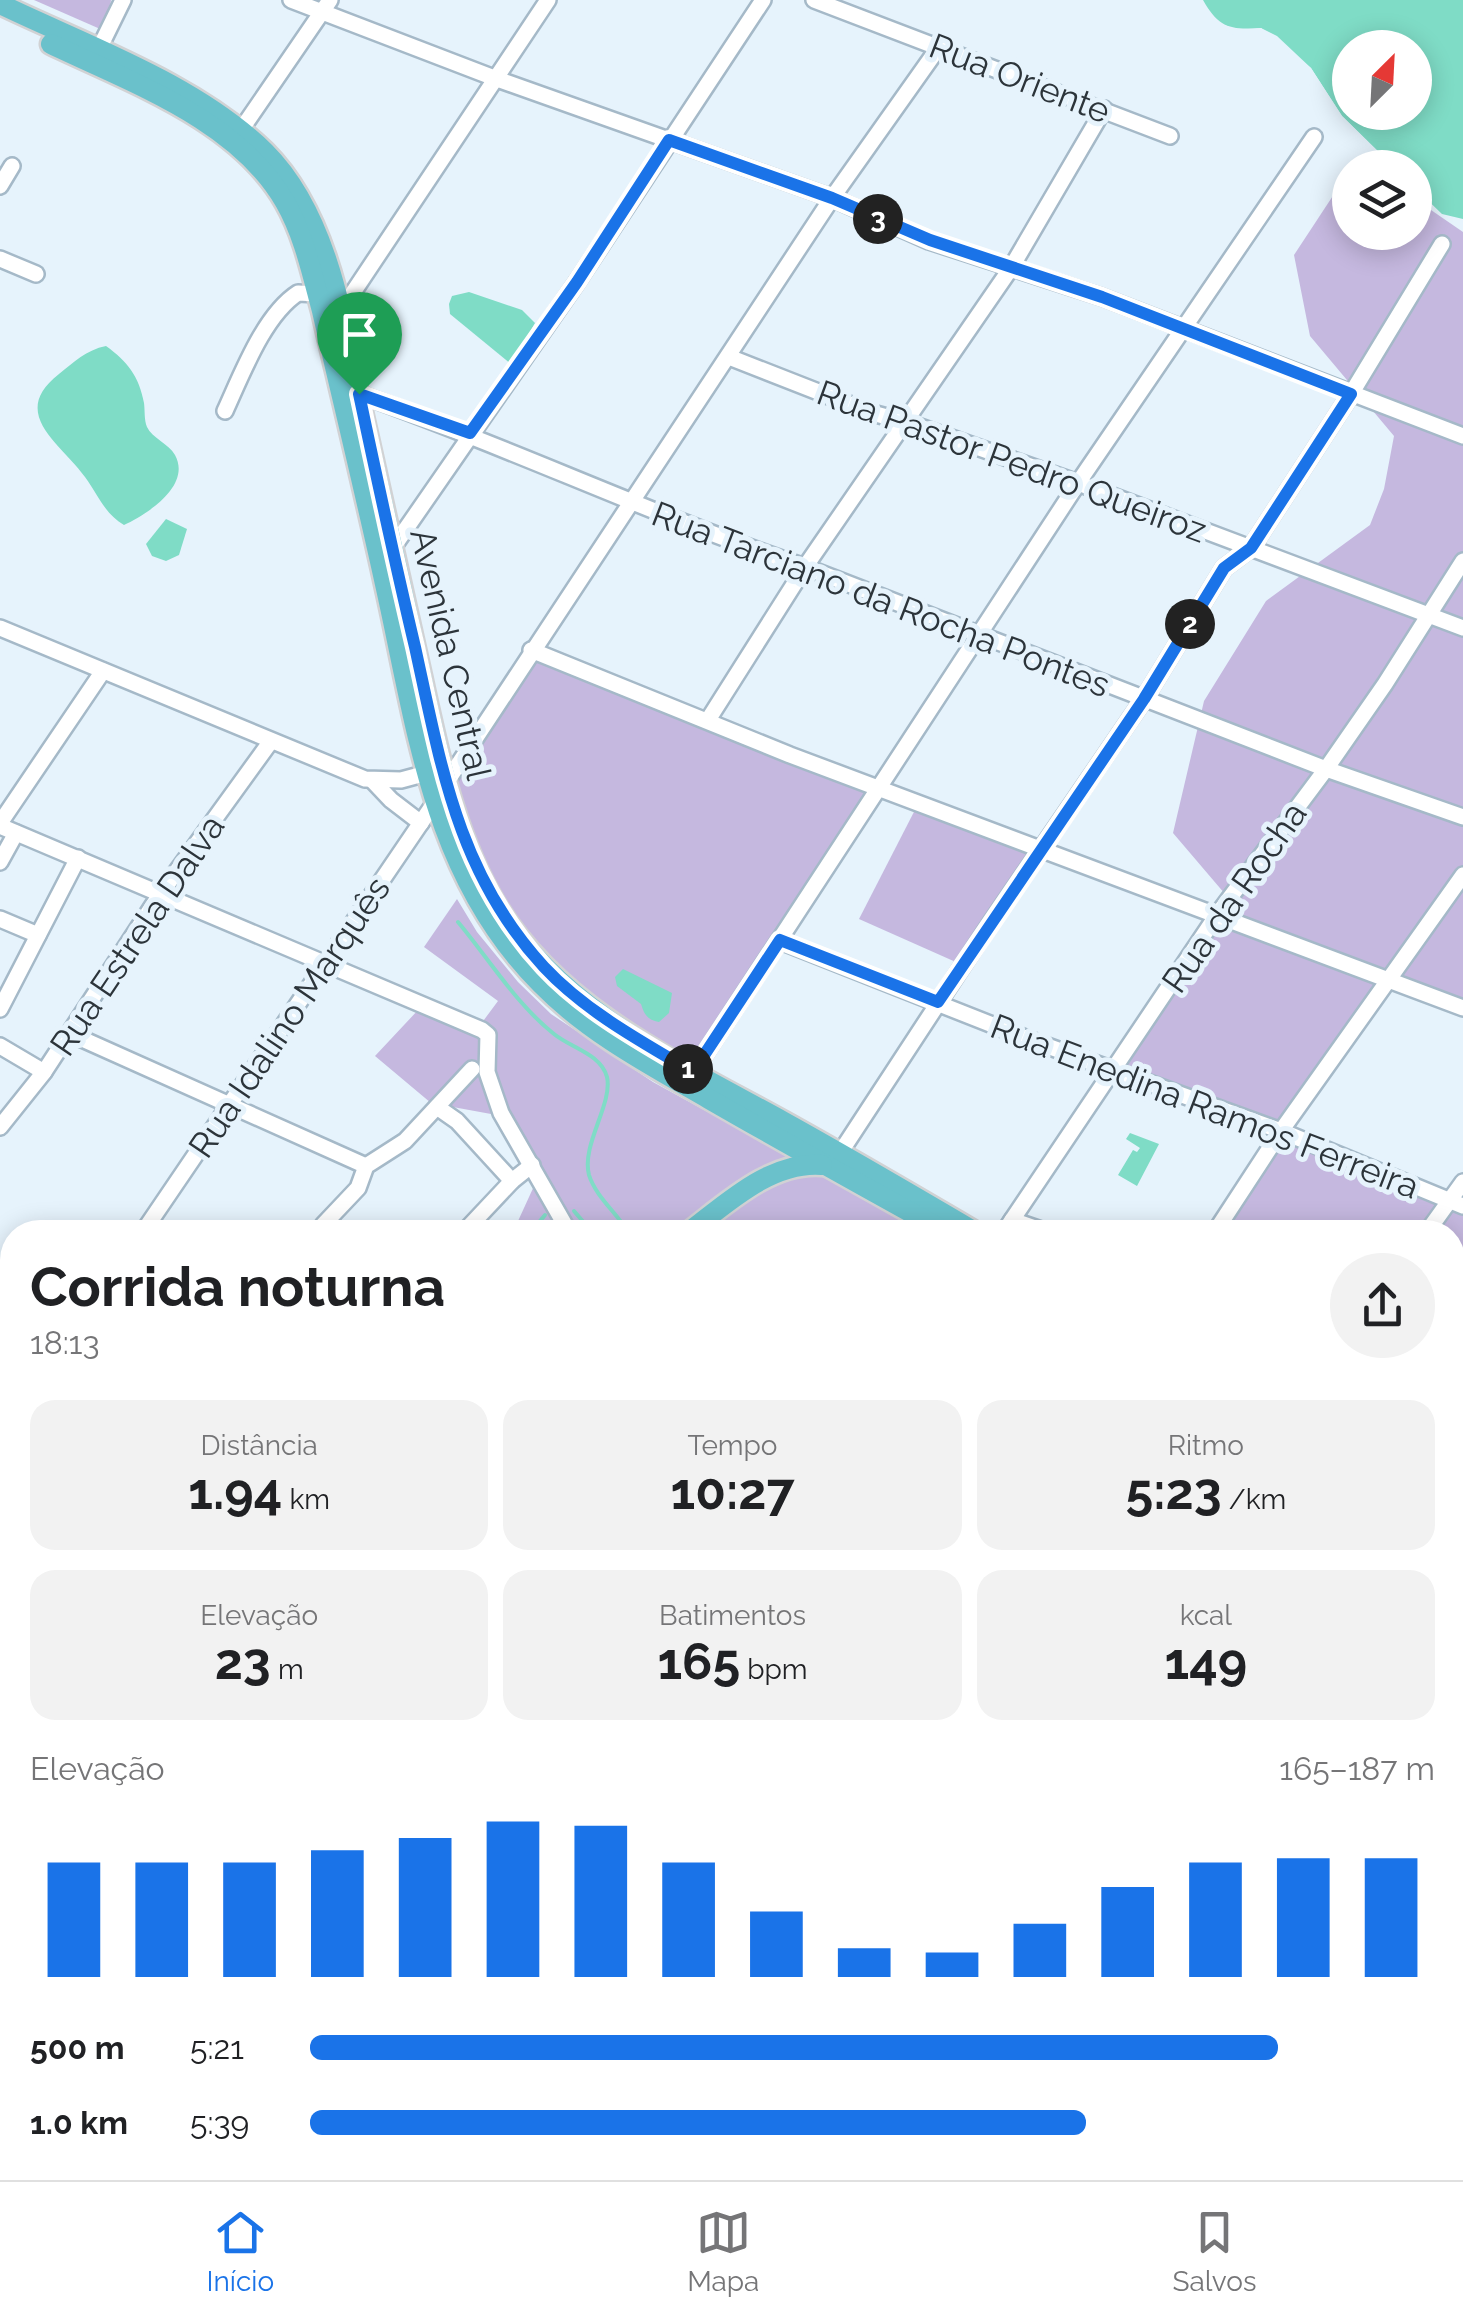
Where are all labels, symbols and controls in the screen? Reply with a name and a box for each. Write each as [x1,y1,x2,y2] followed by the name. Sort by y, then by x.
[924,25,1116,131] street label: Rua Oriente
[1332,30,1432,130] north arrow
[1332,30,1432,250] map controls
[1332,150,1432,250] button: layers
[853,194,903,244] pin: 3
[870,202,886,235] text: 3
[317,292,402,395] pin
[332,307,387,362] icon: arrive
[812,371,1212,551] street label: Rua Pastor Pedro Queiroz
[646,493,1116,705] street label: Rua Tarciano da Rocha Pontes
[402,525,500,784] street label: Avenida Central
[1165,599,1215,649] pin: 2
[1182,607,1198,640] text: 2
[1153,794,1315,1000] street label: Rua da Rocha
[41,807,233,1063] street label: Rua Estrela Dalva
[180,869,398,1165] street label: Rua Idalino Marquês
[985,1005,1425,1207] street label: Rua Enedina Ramos Ferreira
[663,1044,713,1094] pin: 1
[681,1052,695,1085] text: 1
[1330,1253,1435,1358] button: share
[30,1254,445,1319] text: Corrida noturna
[30,1324,99,1361] text: 18:13
[200,1429,318,1462] text: Distância
[687,1429,778,1462] text: Tempo
[1168,1429,1244,1462] text: Ritmo
[188,1462,282,1521] text: 1.94
[670,1462,794,1521] text: 10:27
[1125,1462,1222,1521] text: 5:23
[282,1483,330,1516] text: km
[1222,1483,1286,1516] text: /km
[200,1599,318,1632] text: Elevação
[659,1599,806,1632] text: Batimentos
[1180,1599,1232,1632] text: kcal
[215,1632,271,1691] text: 23
[657,1632,740,1691] text: 165
[1164,1632,1247,1691] text: 149
[271,1653,304,1686] text: m
[740,1653,808,1686] text: bpm
[30,1750,165,1787] text: Elevação
[1279,1750,1435,1787] text: 165–187 m
[30,2029,125,2066] text: 500 m
[190,2029,244,2066] text: 5:21
[30,2104,128,2141] text: 1.0 km
[190,2104,249,2141] text: 5:39
[207,2205,274,2298] tab: Início
[687,2205,759,2298] tab: Mapa
[1172,2205,1256,2298] tab: Salvos

